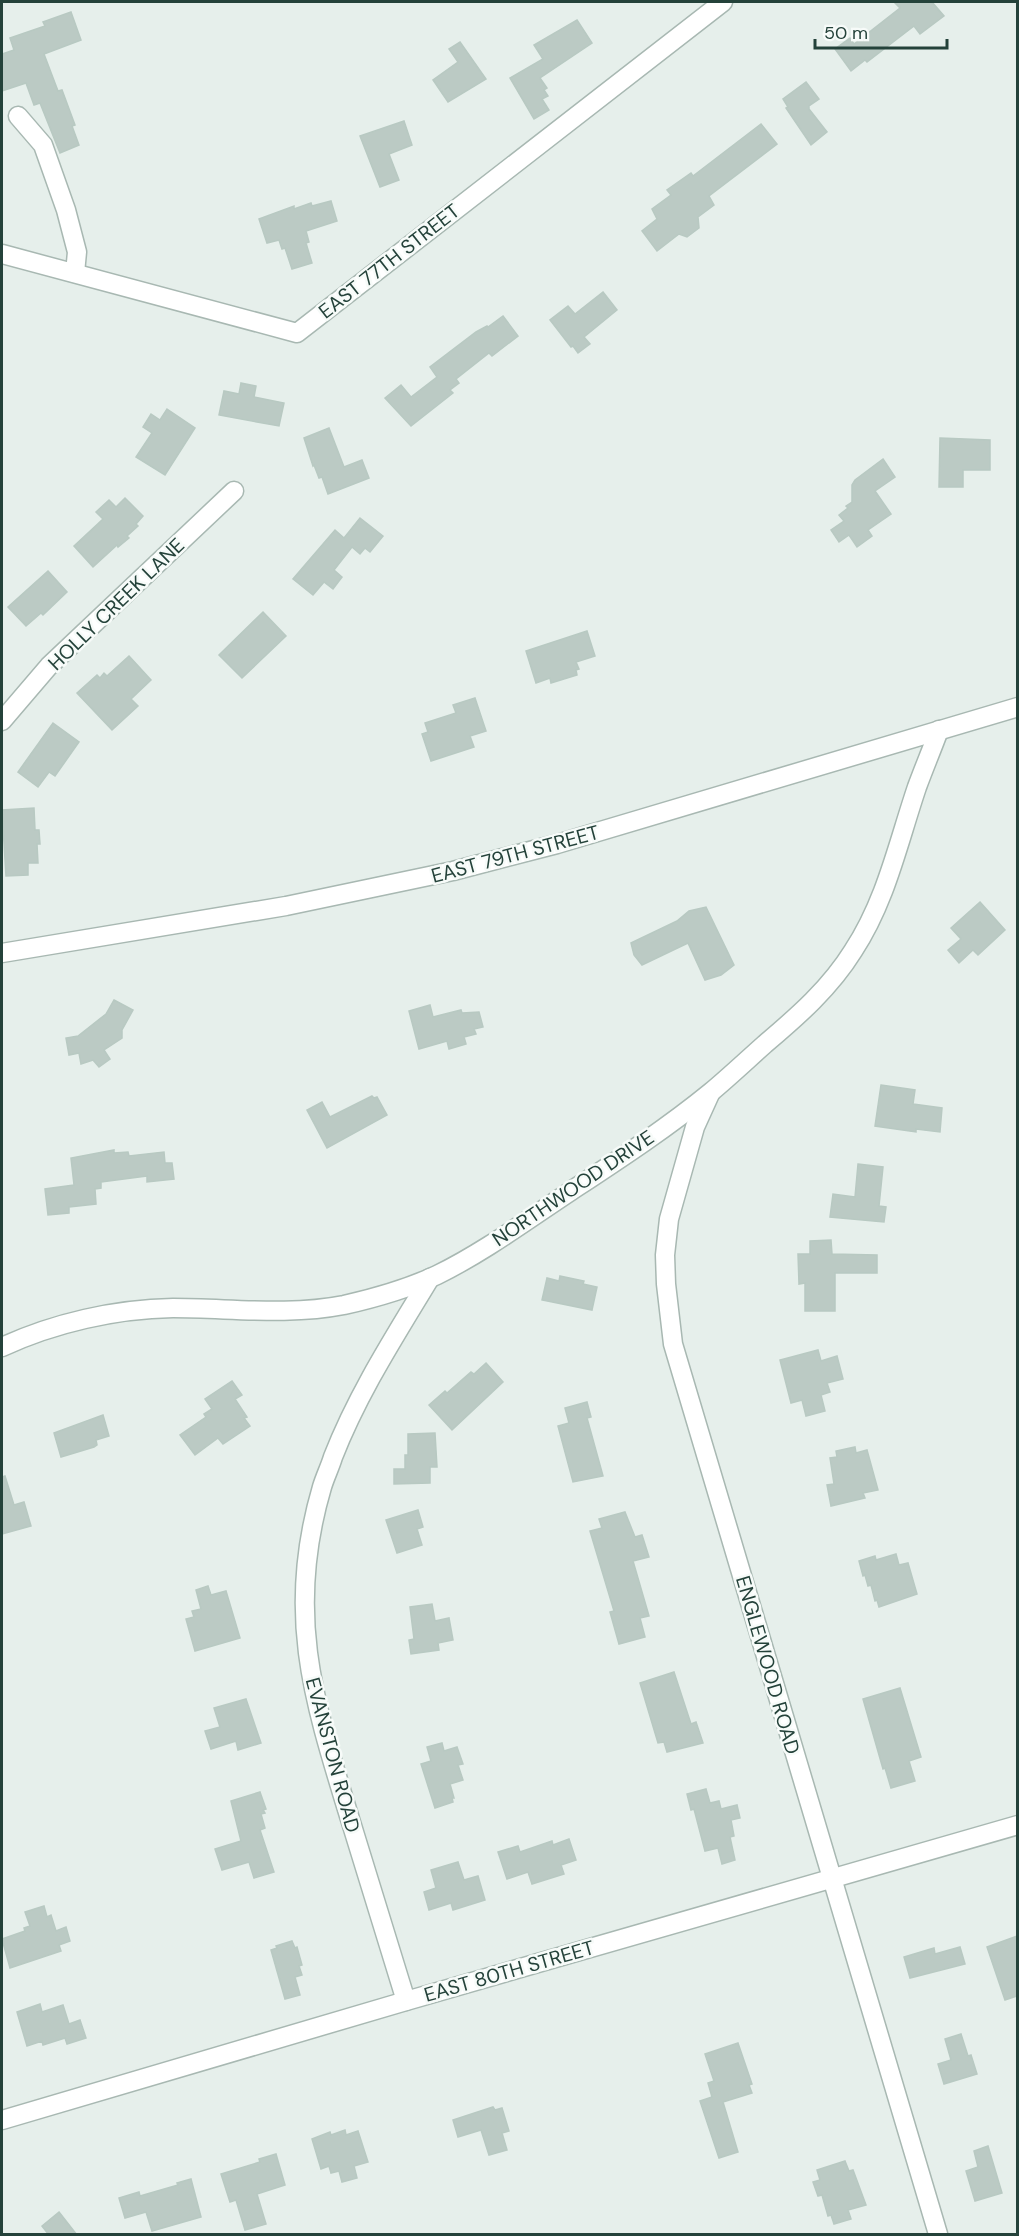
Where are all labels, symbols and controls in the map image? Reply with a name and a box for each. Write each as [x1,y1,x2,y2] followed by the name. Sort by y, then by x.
[815,12,947,50] scale bar
[824,21,868,45] text: 50 m
[313,198,465,324] street label: EAST 77TH STREET
[42,532,190,676] street label: HOLLY CREEK LANE
[428,819,602,889] street label: EAST 79TH STREET
[487,1124,659,1252] street label: NORTHWOOD DRIVE
[730,1573,806,1757] street label: ENGLEWOOD ROAD
[300,1675,366,1835] street label: EVANSTON ROAD
[421,1934,597,2008] street label: EAST 80TH STREET

